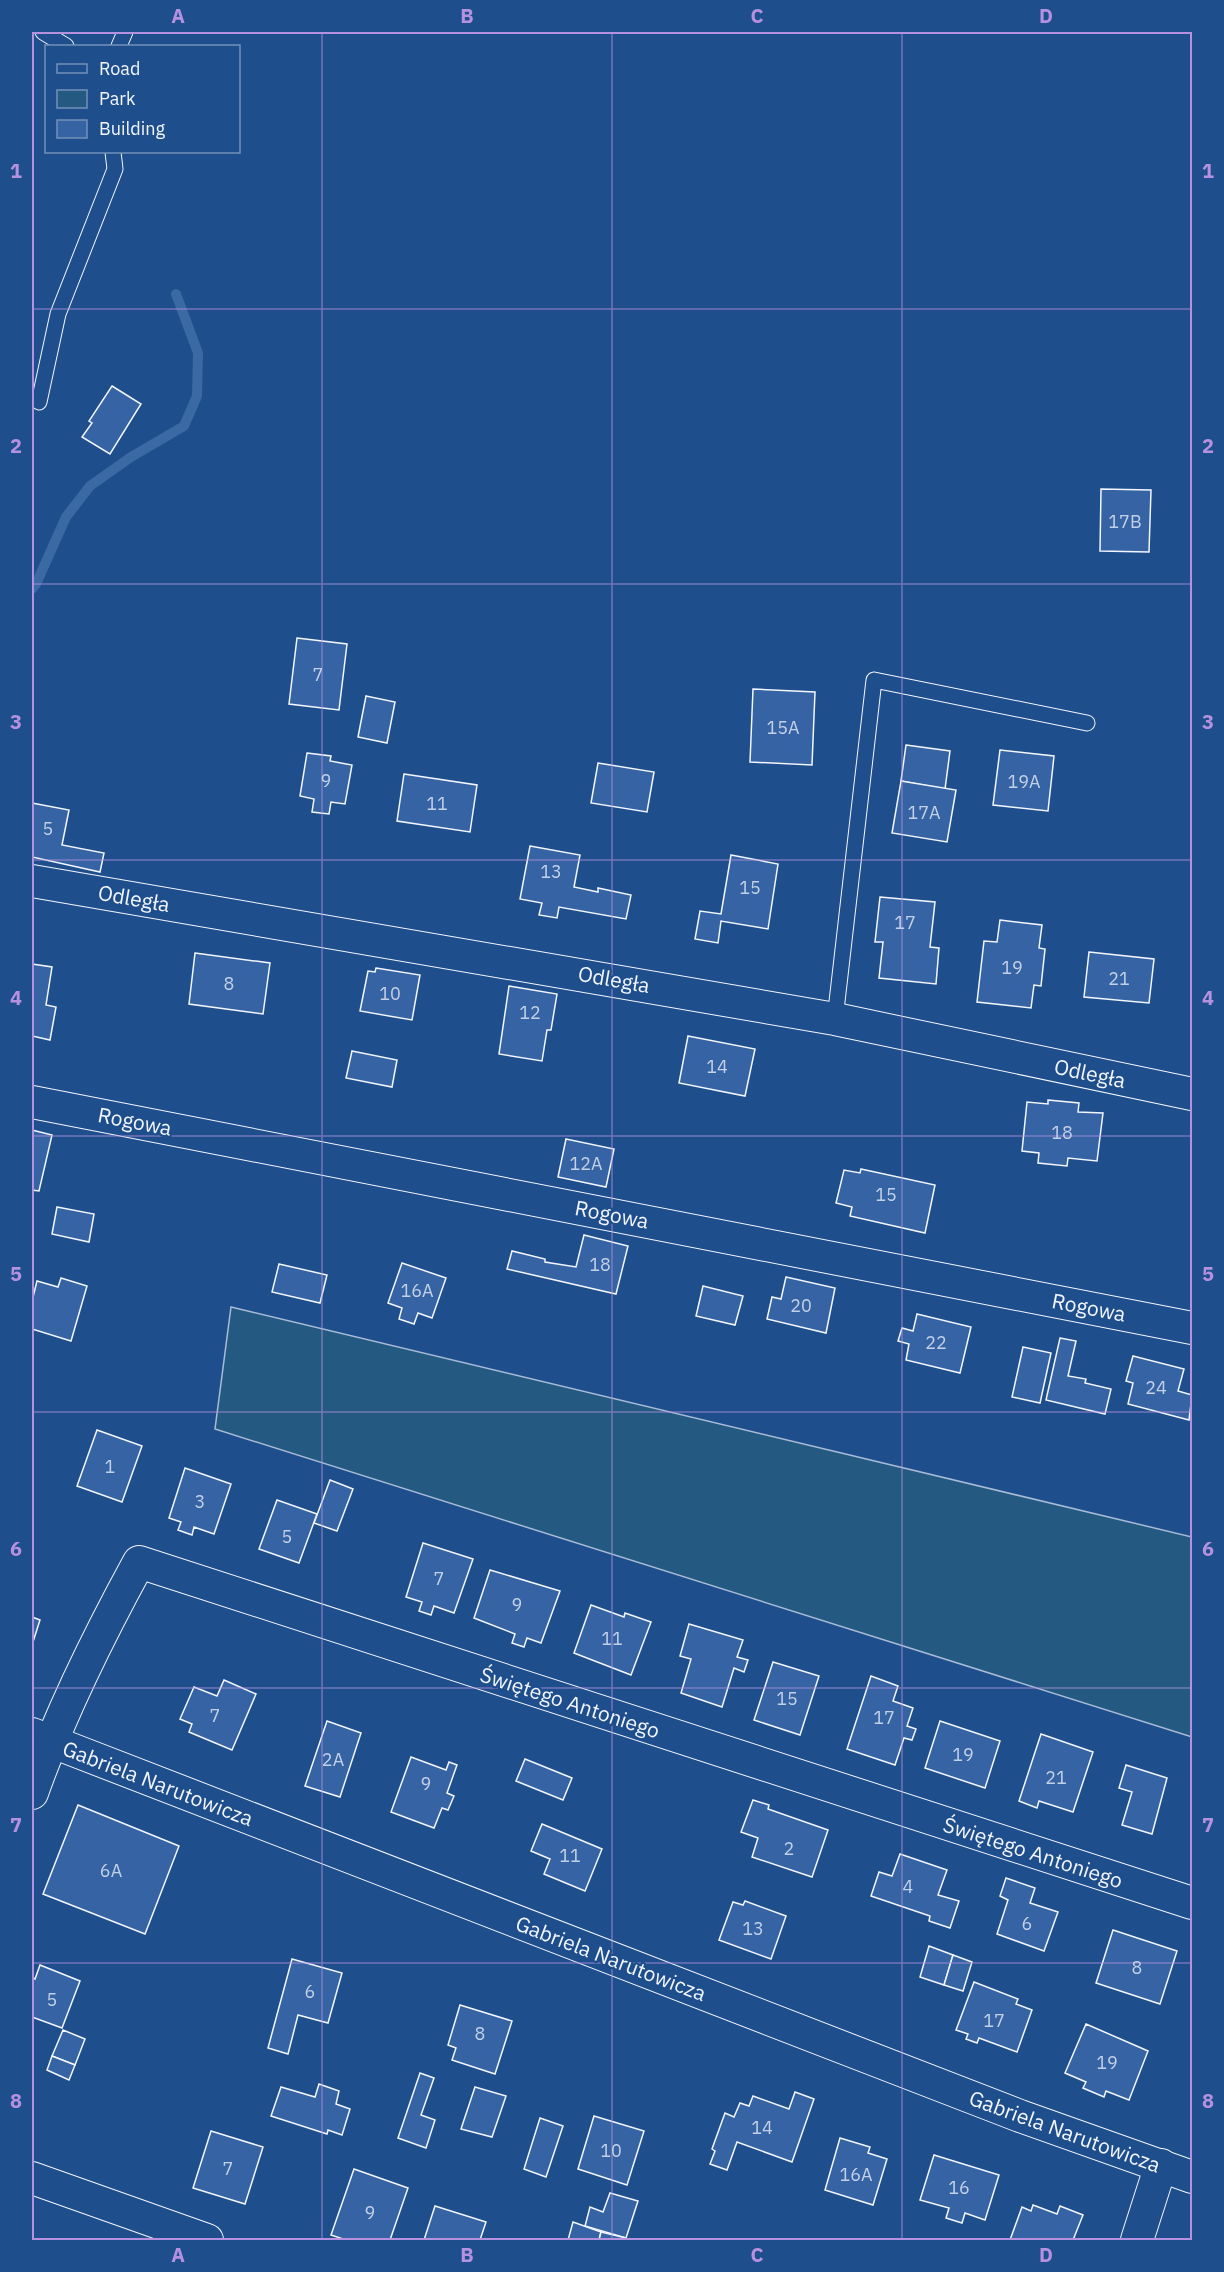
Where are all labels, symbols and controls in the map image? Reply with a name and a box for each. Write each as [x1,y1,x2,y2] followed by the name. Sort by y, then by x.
[171,2,185,29] text: A
[460,2,474,29] text: B
[750,2,764,29] text: C
[1039,2,1053,29] text: D
[45,45,240,153] legend
[99,57,140,80] text: Road
[99,87,136,110] text: Park
[99,117,166,140] text: Building
[10,157,22,184] text: 1
[1202,157,1214,184] text: 1
[10,432,22,459] text: 2
[1202,432,1214,459] text: 2
[1108,510,1142,533] house number: 17B
[313,663,323,686] house number: 7
[10,708,22,735] text: 3
[1202,708,1214,735] text: 3
[766,716,800,739] house number: 15A
[321,769,331,792] house number: 9
[1007,770,1041,793] house number: 19A
[426,792,448,815] house number: 11
[907,801,941,824] house number: 17A
[43,817,53,840] house number: 5
[540,860,562,883] house number: 13
[739,876,761,899] house number: 15
[96,878,172,918] street label: Odległa
[894,911,916,934] house number: 17
[1001,956,1023,979] house number: 19
[576,959,652,999] street label: Odległa
[1108,967,1130,990] house number: 21
[224,972,234,995] house number: 8
[379,982,401,1005] house number: 10
[10,984,22,1011] text: 4
[1202,984,1214,1011] text: 4
[519,1001,541,1024] house number: 12
[1052,1052,1128,1094] street label: Odległa
[706,1055,728,1078] house number: 14
[96,1100,174,1142] street label: Rogowa
[1051,1121,1073,1144] house number: 18
[569,1152,603,1175] house number: 12A
[875,1183,897,1206] house number: 15
[573,1193,651,1235] street label: Rogowa
[589,1253,611,1276] house number: 18
[10,1260,22,1287] text: 5
[1202,1260,1214,1287] text: 5
[400,1279,434,1302] house number: 16A
[1050,1286,1128,1328] street label: Rogowa
[790,1294,812,1317] house number: 20
[925,1331,947,1354] house number: 22
[1145,1376,1167,1399] house number: 24
[105,1455,115,1478] house number: 1
[195,1490,205,1513] house number: 3
[282,1525,292,1548] house number: 5
[10,1535,22,1562] text: 6
[1202,1535,1214,1562] text: 6
[434,1567,444,1590] house number: 7
[512,1593,522,1616] house number: 9
[601,1627,623,1650] house number: 11
[477,1660,663,1744] street label: Świętego Antoniego
[776,1687,798,1710] house number: 15
[210,1704,220,1727] house number: 7
[873,1706,895,1729] house number: 17
[59,1734,257,1832] street label: Gabriela Narutowicza
[952,1743,974,1766] house number: 19
[322,1748,345,1771] house number: 2A
[1045,1766,1067,1789] house number: 21
[421,1772,431,1795] house number: 9
[940,1810,1126,1894] street label: Świętego Antoniego
[10,1811,22,1838] text: 7
[1202,1811,1214,1838] text: 7
[784,1837,794,1860] house number: 2
[559,1844,581,1867] house number: 11
[100,1859,123,1882] house number: 6A
[903,1875,914,1898] house number: 4
[512,1909,710,2007] street label: Gabriela Narutowicza
[1022,1912,1032,1935] house number: 6
[742,1917,764,1940] house number: 13
[1132,1956,1142,1979] house number: 8
[305,1980,315,2003] house number: 6
[47,1988,57,2011] house number: 5
[983,2009,1005,2032] house number: 17
[475,2022,485,2045] house number: 8
[1096,2051,1118,2074] house number: 19
[965,2083,1165,2179] street label: Gabriela Narutowicza
[10,2087,22,2114] text: 8
[1202,2087,1214,2114] text: 8
[751,2116,773,2139] house number: 14
[600,2139,622,2162] house number: 10
[223,2157,233,2180] house number: 7
[839,2163,873,2186] house number: 16A
[948,2176,970,2199] house number: 16
[365,2201,375,2224] house number: 9
[171,2241,185,2268] text: A
[460,2241,474,2268] text: B
[750,2241,764,2268] text: C
[1039,2241,1053,2268] text: D

